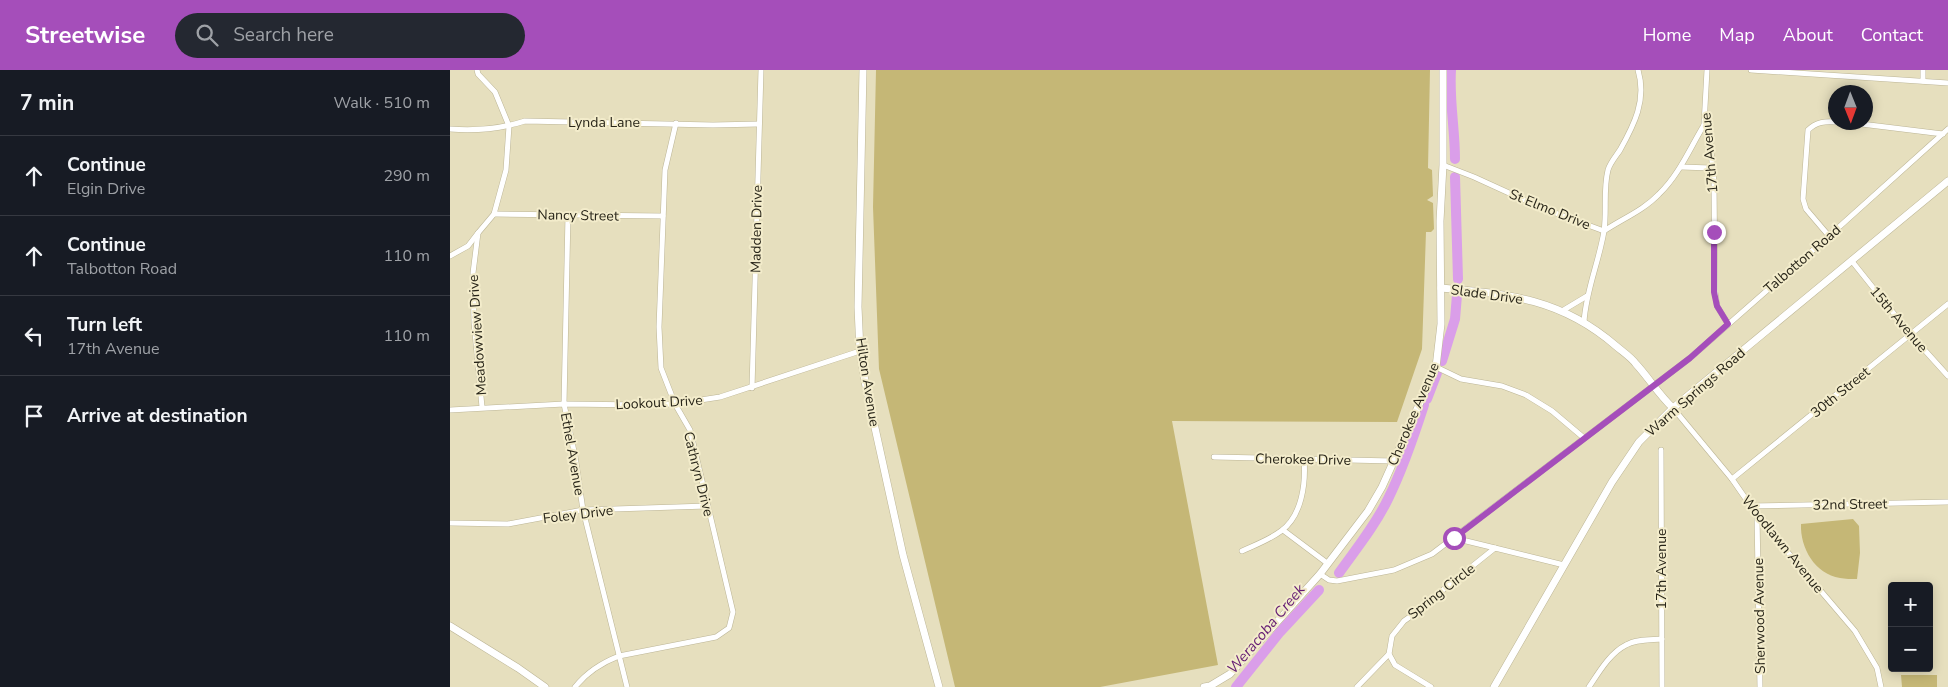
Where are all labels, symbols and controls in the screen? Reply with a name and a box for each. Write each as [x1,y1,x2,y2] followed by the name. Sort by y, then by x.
[175,13,525,58] search box
[25,19,145,51] text: Streetwise
[193,21,221,49] icon: search
[233,22,334,48] text: Search here
[1643,23,1691,47] text: Home
[1719,23,1755,47] text: Map
[1783,23,1833,47] text: About
[1861,23,1923,47] text: Contact
[1828,85,1873,130] north arrow
[20,89,74,117] text: 7 min
[334,92,430,114] text: Walk · 510 m
[1697,112,1722,194] street label: 17th Avenue
[568,113,640,132] street label: Lynda Lane
[67,152,146,178] text: Continue
[20,162,48,190] icon: ahead
[383,165,430,187] text: 290 m
[67,178,145,200] text: Elgin Drive
[746,185,767,273] street label: Madden Drive
[1506,185,1593,234] street label: St Elmo Drive
[537,205,619,226] street label: Nancy Street
[1703,221,1726,244] route end
[1760,221,1845,298] street label: Talbotton Road
[67,232,146,258] text: Continue
[20,242,48,270] icon: ahead
[383,245,430,267] text: 110 m
[67,258,177,280] text: Talbotton Road
[464,274,491,396] street label: Meadowview Drive
[1450,280,1524,309] street label: Slade Drive
[1865,282,1932,356] street label: 15th Avenue
[67,312,142,338] text: Turn left
[20,322,48,350] icon: left
[383,325,430,347] text: 110 m
[851,336,884,428] street label: Hilton Avenue
[67,338,159,360] text: 17th Avenue
[1641,344,1749,441] street label: Warm Springs Road
[1383,360,1444,469] street label: Cherokee Avenue
[1807,362,1874,422] street label: 30th Street
[615,391,703,414] street label: Lookout Drive
[20,402,48,430] icon: arrive
[67,403,248,429] text: Arrive at destination
[556,411,589,497] street label: Ethel Avenue
[679,430,718,519] street label: Cathryn Drive
[1255,449,1351,470] street label: Cherokee Drive
[1737,491,1828,597] street label: Woodlawn Avenue
[1812,494,1888,515] street label: 32nd Street
[542,501,614,528] street label: Foley Drive
[1443,527,1466,550] route start
[1652,529,1671,609] street label: 17th Avenue
[1749,558,1770,674] street label: Sherwood Avenue
[1404,559,1479,624] street label: Spring Circle
[1223,580,1310,678] water label: Weracoba Creek
[1888,582,1933,672] map controls
[1888,582,1933,627] button: +
[1888,627,1933,672] button: −

